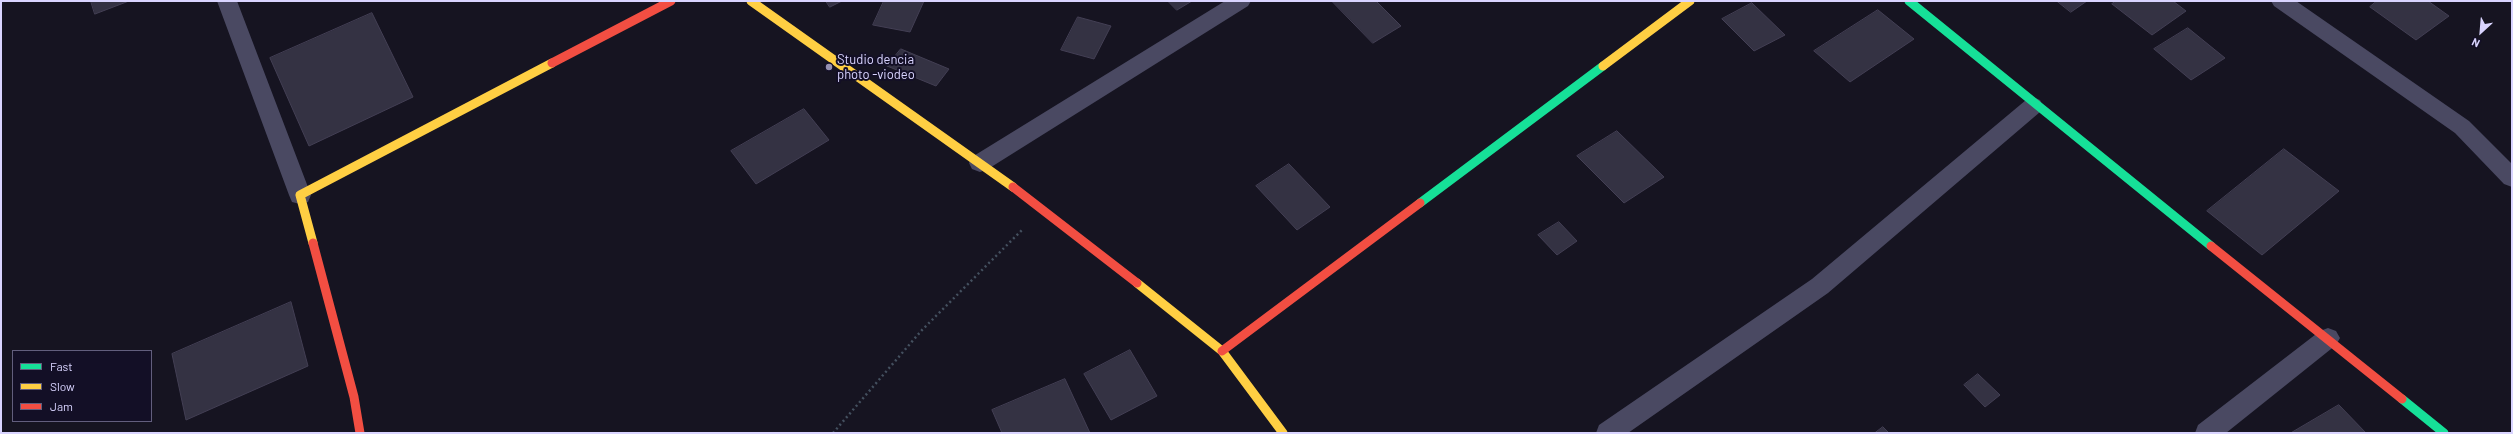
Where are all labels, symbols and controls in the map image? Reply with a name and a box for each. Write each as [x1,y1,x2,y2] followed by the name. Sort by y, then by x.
[2461,12,2501,52] north arrow
[2469,36,2482,51] text: N
[837,52,915,83] place label: Studio dencia photo -viodeo
[824,62,834,72] marker: Studio dencia photo -viodeo
[12,350,152,422] legend
[50,359,73,373] text: Fast
[50,379,75,393] text: Slow
[50,399,73,413] text: Jam

